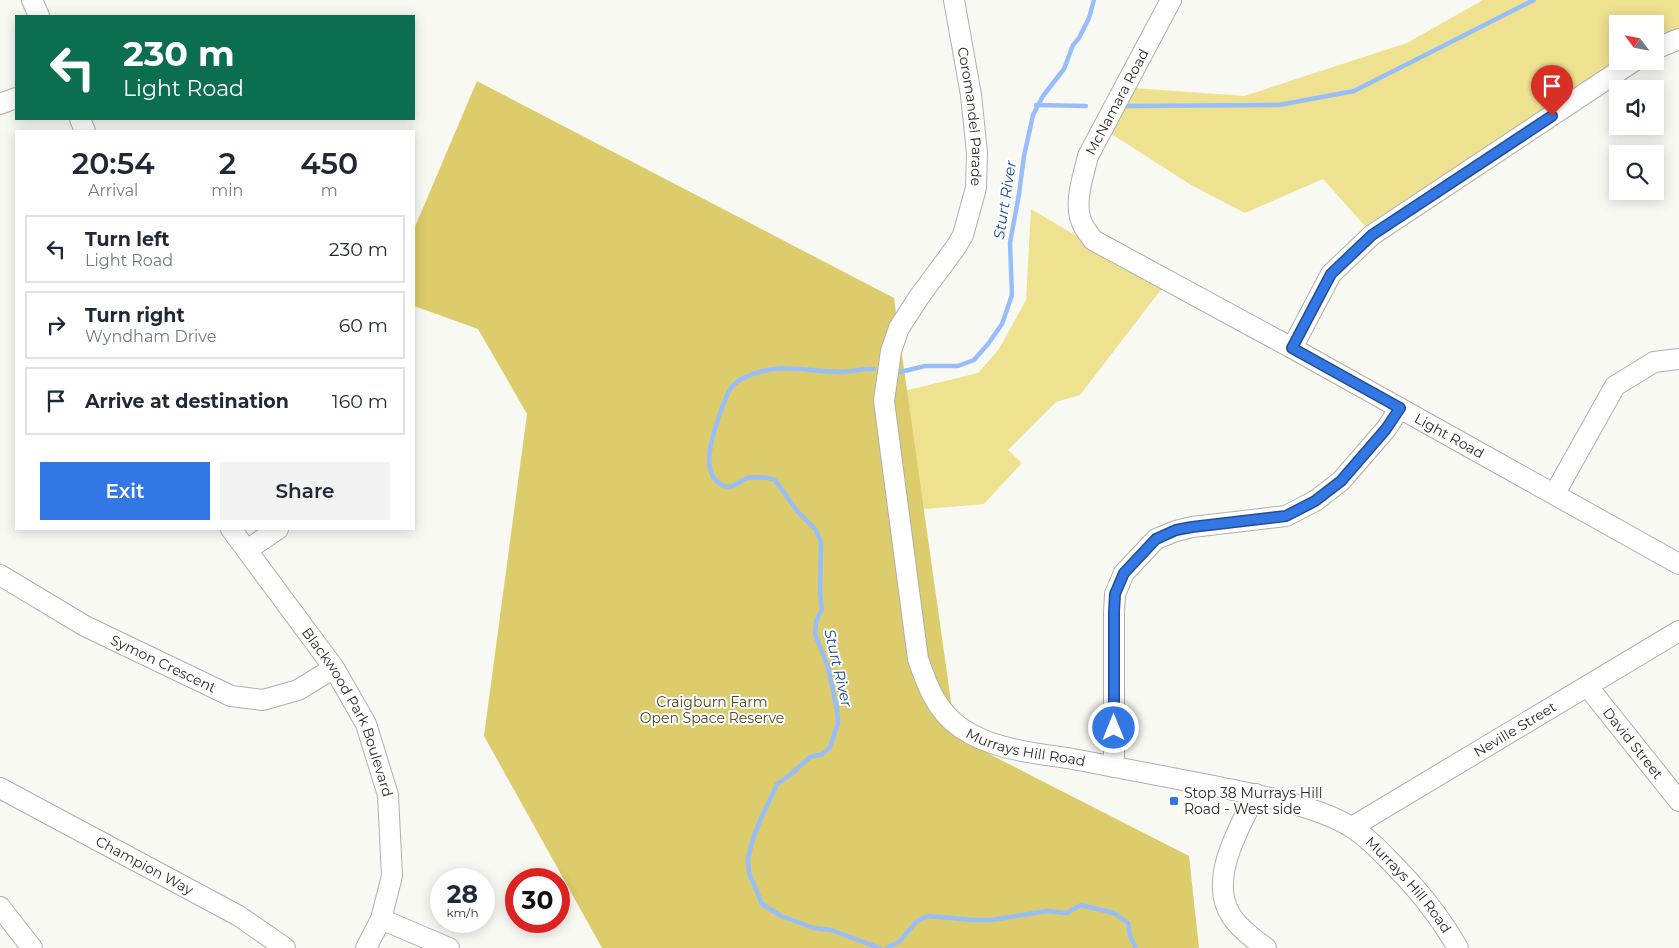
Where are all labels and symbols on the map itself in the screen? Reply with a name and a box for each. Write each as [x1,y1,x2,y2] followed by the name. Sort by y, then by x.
[1609,15,1664,70] north arrow
[954,46,986,186] street label: Coromandel Parade
[1081,46,1153,158] street label: McNamara Road
[1531,65,1573,116] pin
[989,158,1020,241] water label: Sturt River
[1411,409,1487,462] street label: Light Road
[298,624,397,799] street label: Blackwood Park Boulevard
[820,627,857,710] water label: Sturt River
[108,631,219,697] street label: Symon Crescent
[640,693,784,727] park label: Craigburn Farm Open Space Reserve
[1470,697,1560,761] street label: Neville Street
[1087,701,1139,753] position arrow
[1599,704,1667,783] street label: David Street
[963,724,1087,770] street label: Murrays Hill Road
[1184,784,1322,818] place label: Stop 38 Murrays Hill Road - West side
[1168,795,1180,807] marker: Stop 38 Murrays Hill Road - West side
[93,832,197,899] street label: Champion Way
[1362,833,1455,936] street label: Murrays Hill Road
[505,868,570,933] speed limit sign: 30

